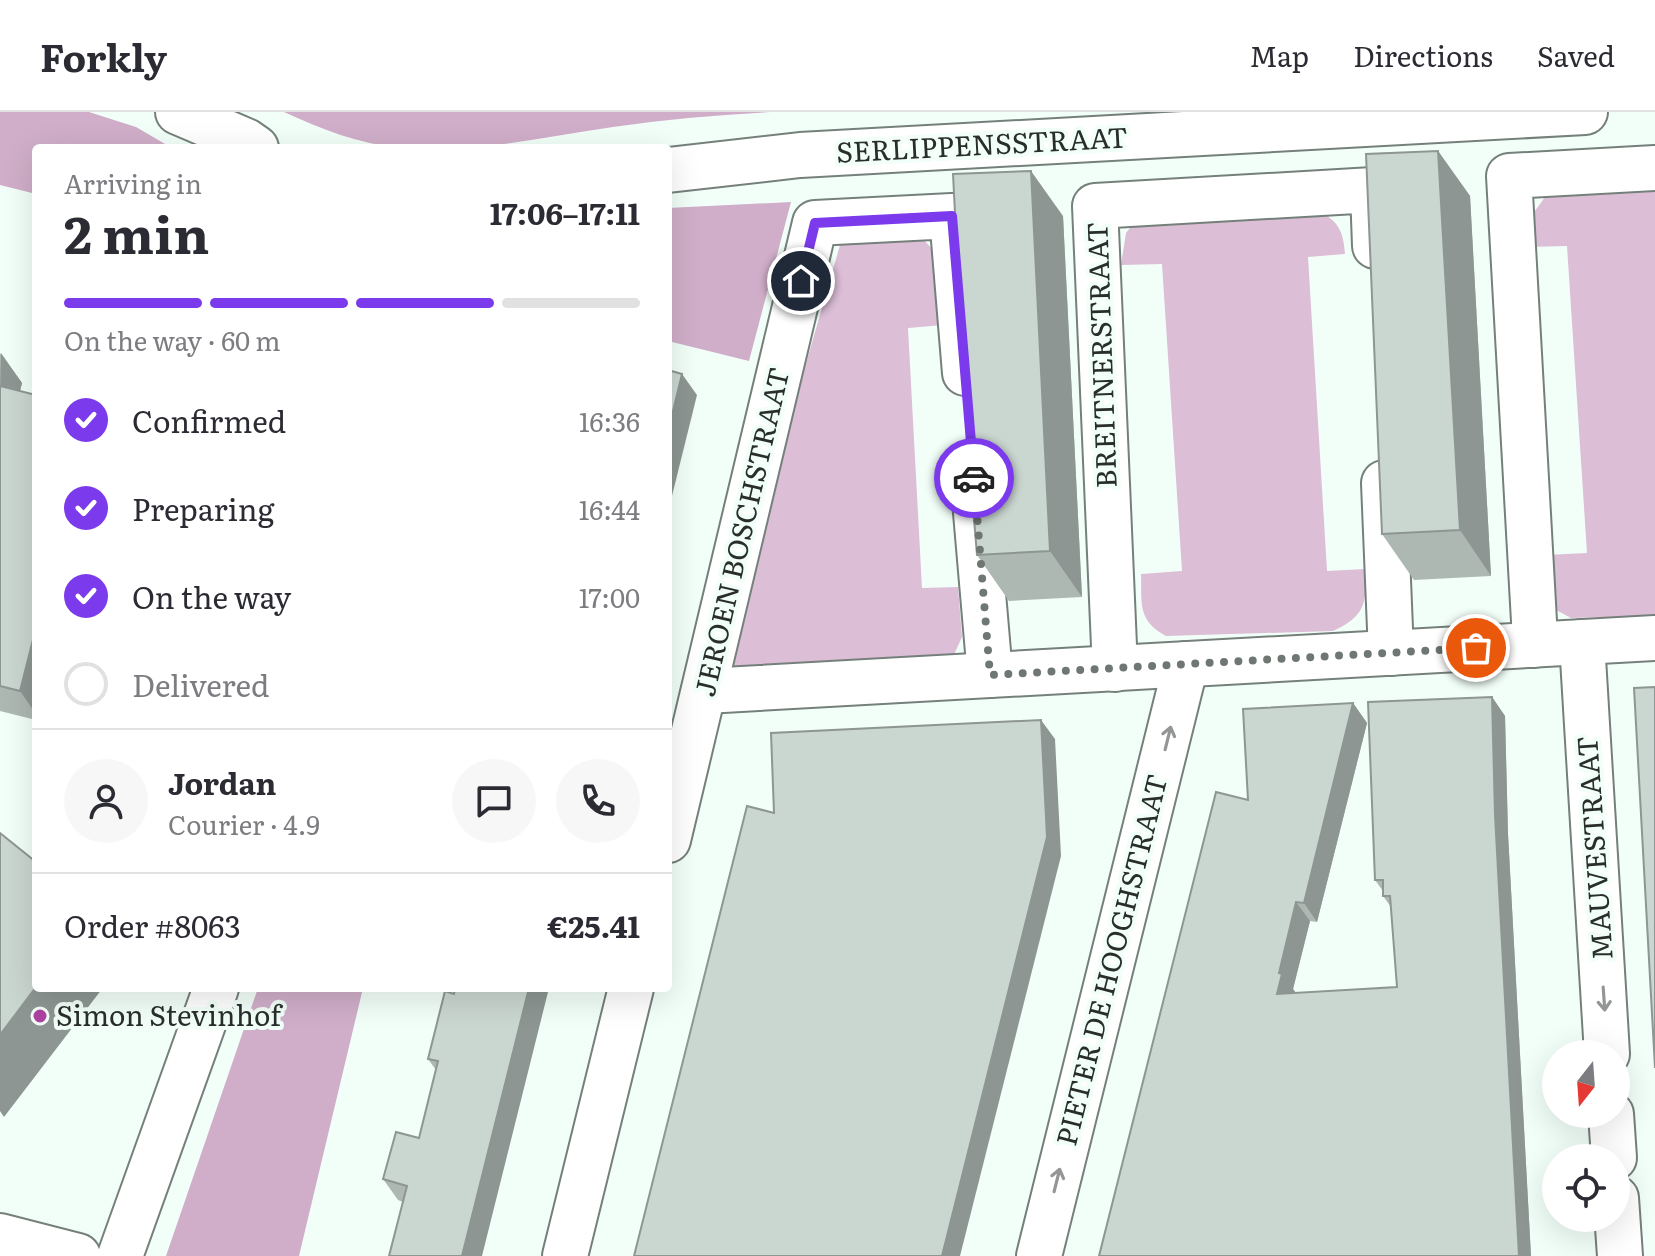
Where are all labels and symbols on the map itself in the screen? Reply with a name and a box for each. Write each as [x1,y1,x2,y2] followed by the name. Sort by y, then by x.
[835,114,1129,172] street label: SERLIPPENSSTRAAT
[1074,221,1126,489] street label: BREITNERSTRAAT
[767,247,835,315] pin
[682,363,798,700] street label: JEROEN BOSCHSTRAAT
[934,438,1014,518] courier
[1442,614,1510,682] pin
[1161,725,1176,751] one-way arrow
[1564,735,1622,961] street label: MAUVESTRAAT
[1044,769,1177,1150] street label: PIETER DE HOOGHSTRAAT
[1597,985,1612,1012] one-way arrow
[56,993,283,1035] place label: Simon Stevinhof
[31,1007,49,1025] marker: Simon Stevinhof
[1542,1040,1630,1128] north arrow
[1051,1168,1066,1194] one-way arrow

